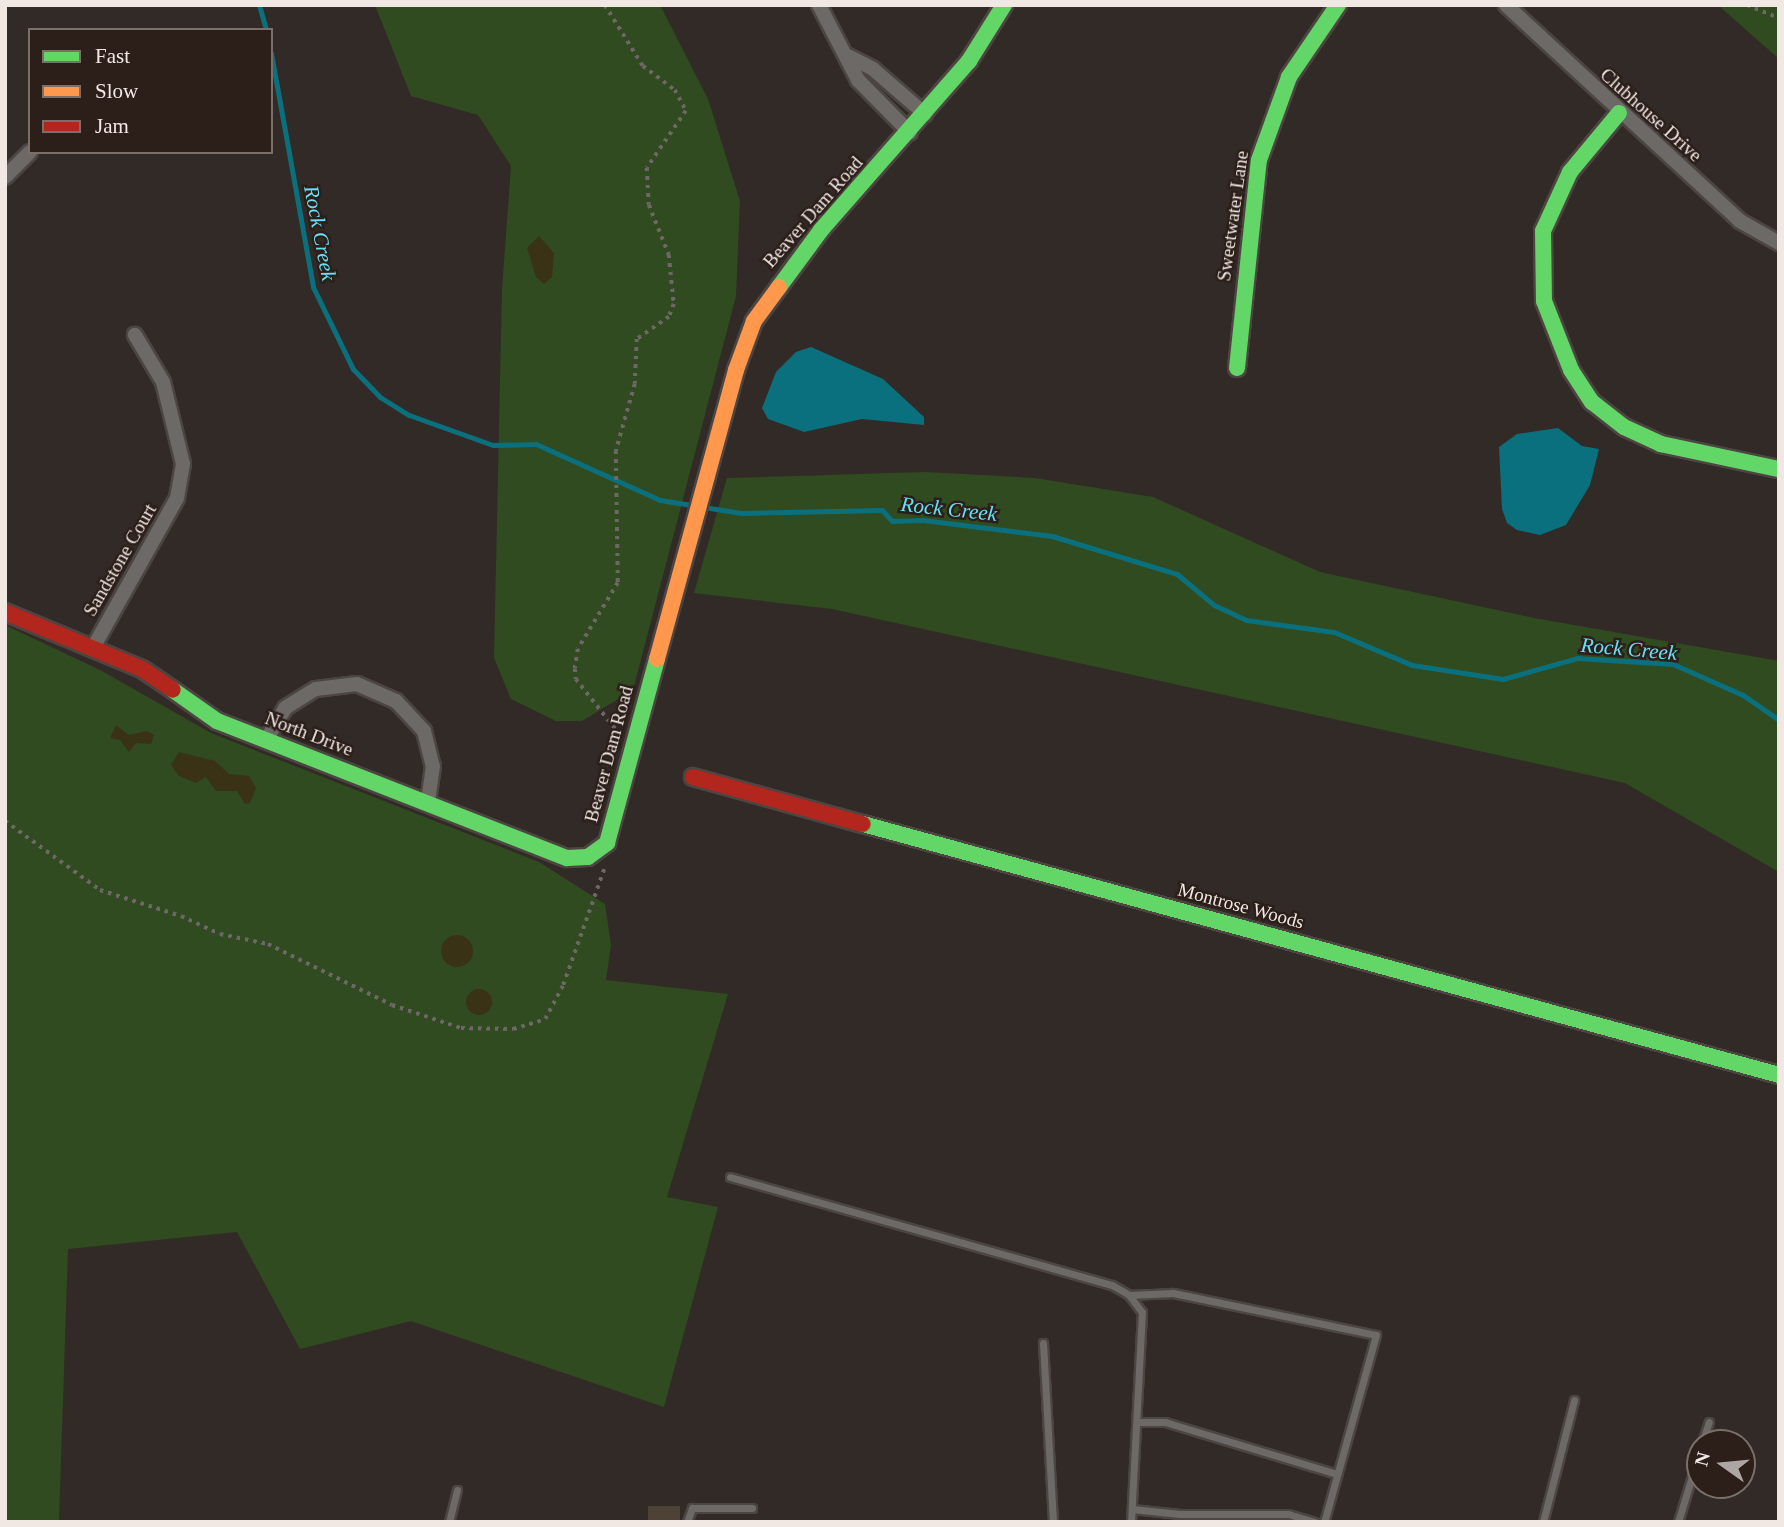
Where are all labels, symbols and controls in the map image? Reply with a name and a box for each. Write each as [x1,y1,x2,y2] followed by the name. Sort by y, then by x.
[28,28,273,154] legend
[95,44,130,68] text: Fast
[1595,63,1707,167] street label: Clubhouse Drive
[95,79,138,103] text: Slow
[95,114,129,138] text: Jam
[1213,149,1253,283] street label: Sweetwater Lane
[758,152,868,272] street label: Beaver Dam Road
[298,183,342,283] water label: Rock Creek
[900,491,998,527] water label: Rock Creek
[79,500,161,620] street label: Sandstone Court
[1580,632,1678,666] water label: Rock Creek
[580,683,638,825] street label: Beaver Dam Road
[262,707,356,761] street label: North Drive
[1175,878,1307,934] street label: Montrose Woods
[1686,1429,1756,1499] north arrow
[1690,1450,1714,1468] text: N

